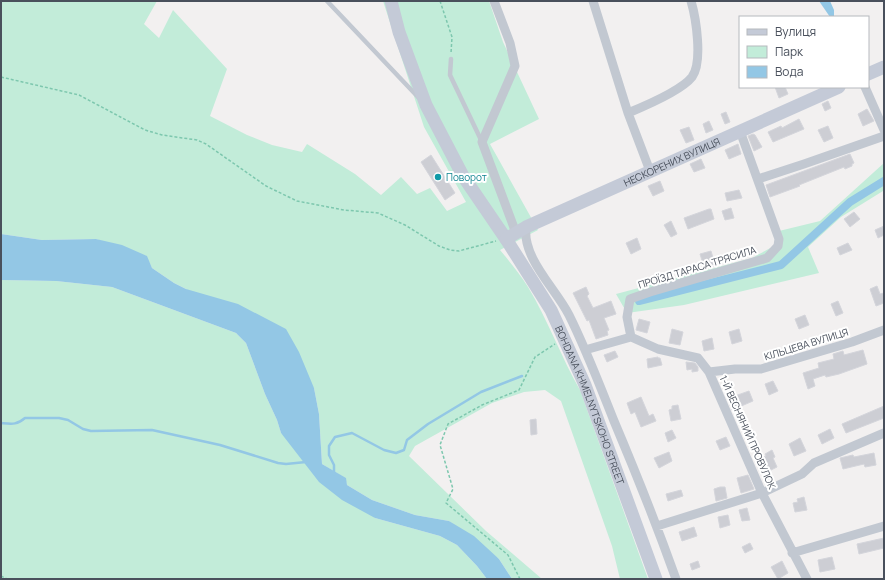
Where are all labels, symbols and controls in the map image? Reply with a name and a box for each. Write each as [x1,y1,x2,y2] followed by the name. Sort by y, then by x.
[739,16,869,88] legend
[775,23,816,40] text: Вулиця
[775,43,804,60] text: Парк
[775,63,803,80] text: Вода
[621,134,722,190] street label: НЕСКОРЕНИХ ВУЛИЦЯ
[446,170,487,184] place label: Поворот
[433,172,443,182] marker: Поворот
[636,242,758,292] street label: ПРОЇЗД ТАРАСА ТРЯСИЛА
[552,323,628,486] street label: BOHDANA KHMELNYTSKOHO STREET
[762,325,850,363] street label: КІЛЬЦЕВА ВУЛИЦЯ
[717,373,779,491] street label: 1-Й ВЕСНЯНИЙ ПРОВУЛОК

